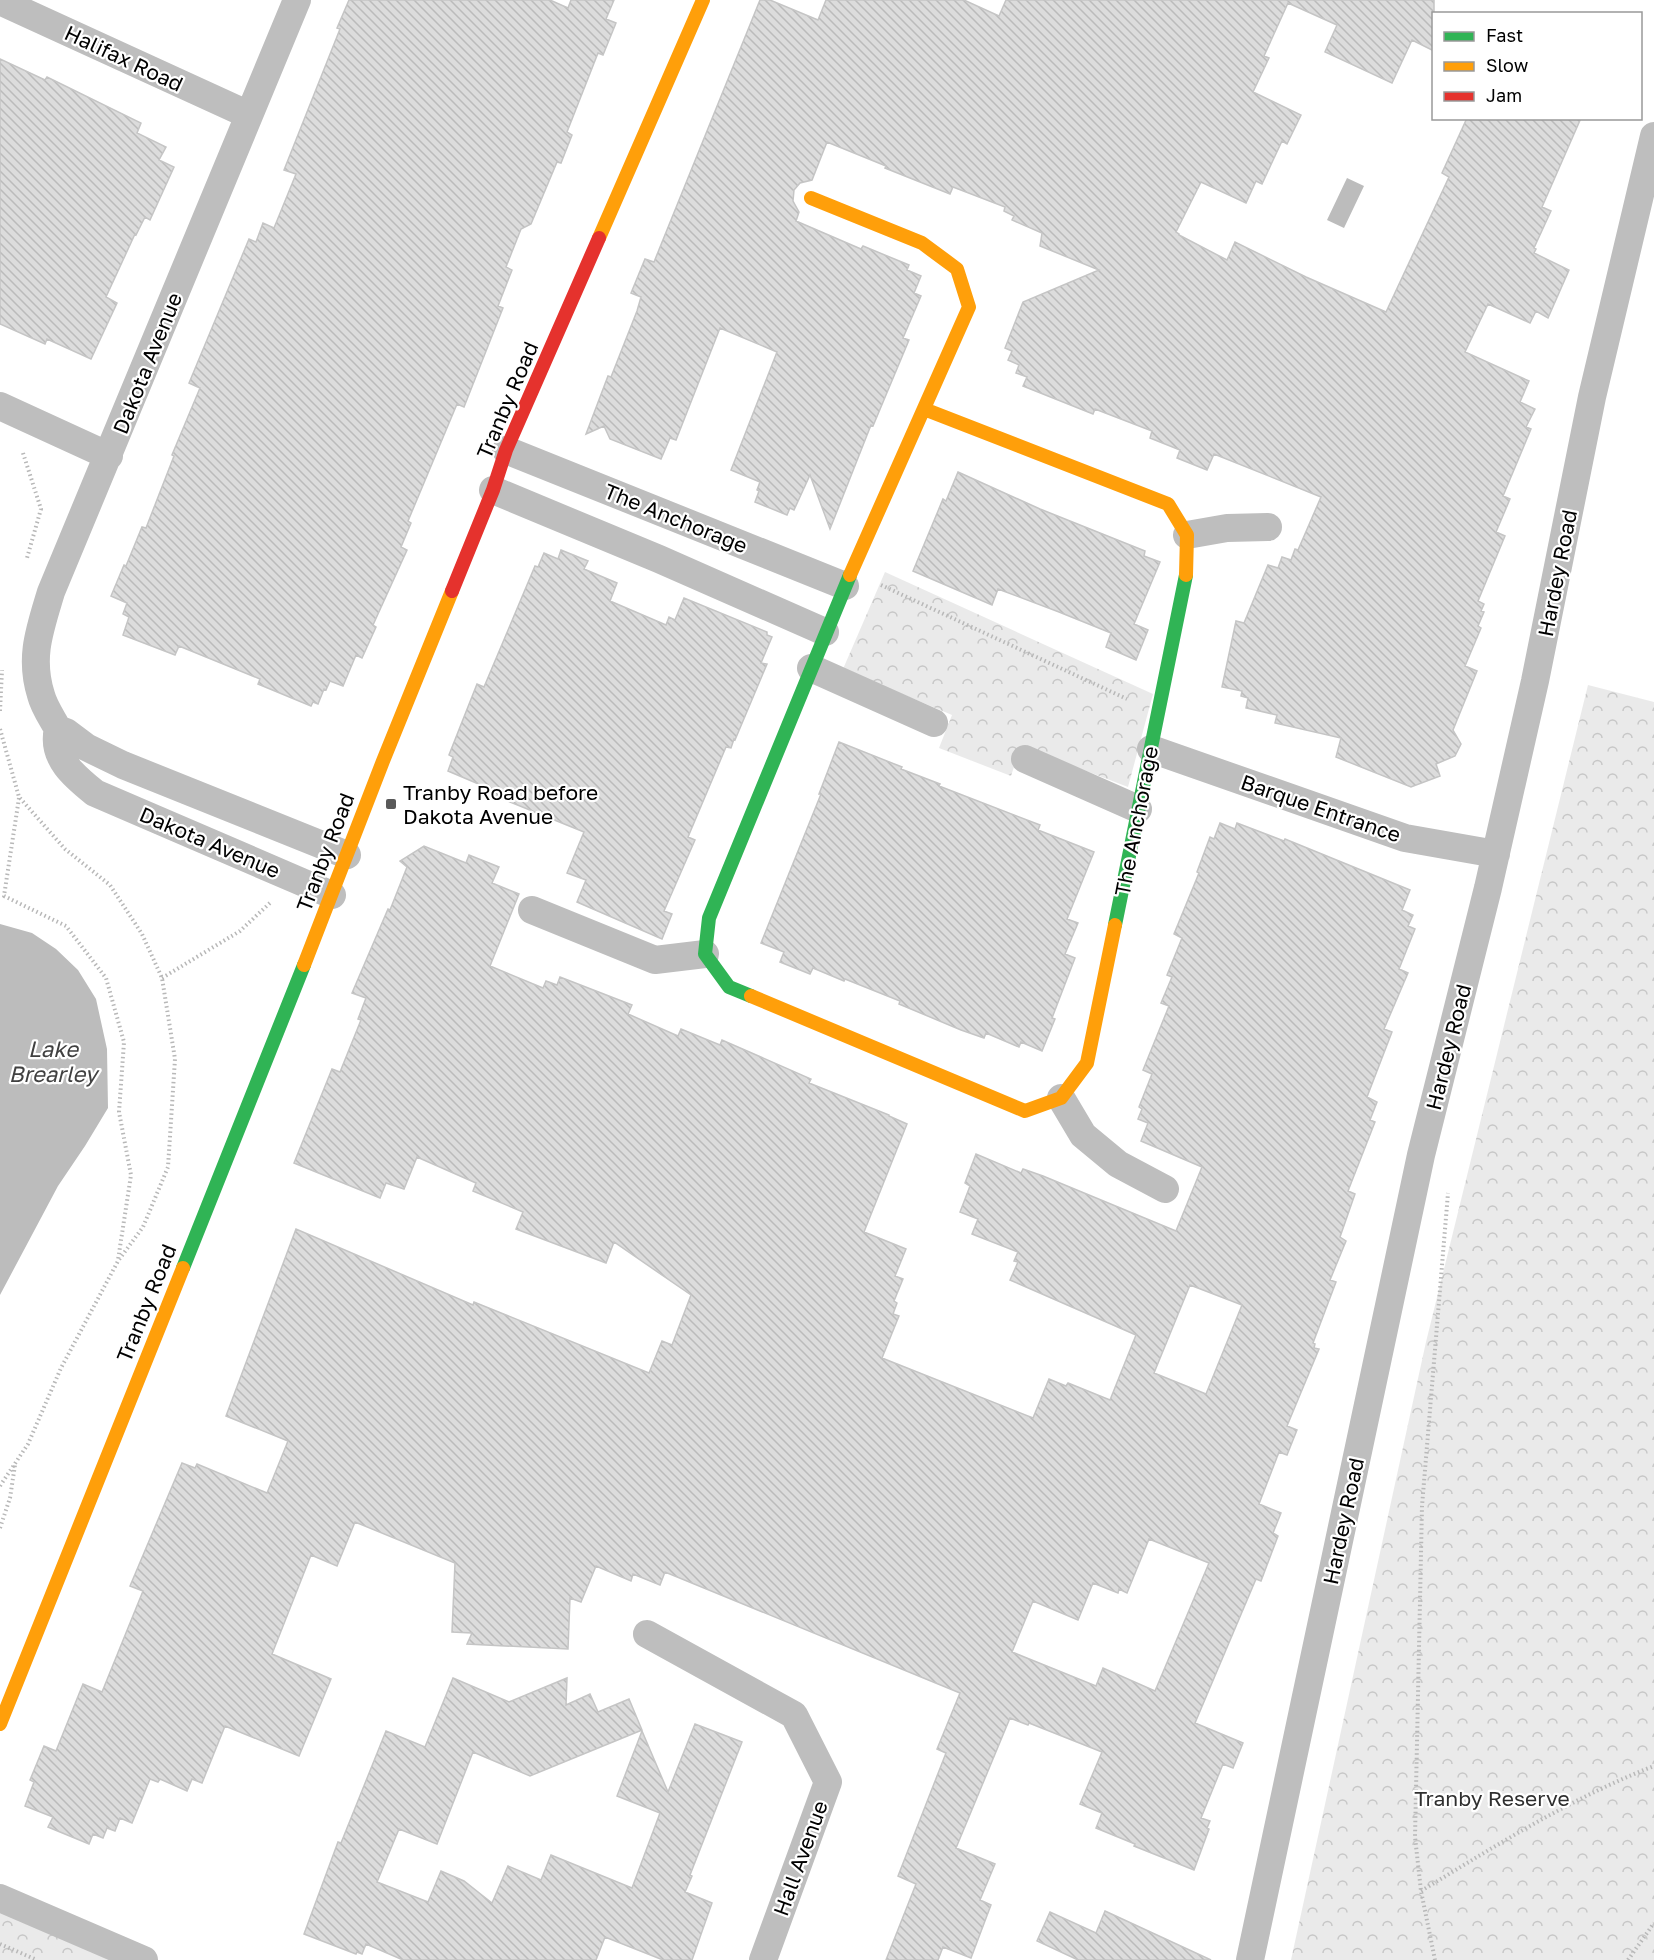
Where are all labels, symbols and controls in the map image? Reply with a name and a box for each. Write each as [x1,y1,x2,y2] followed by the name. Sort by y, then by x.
[1432,12,1642,120] legend
[61,19,187,97] street label: Halifax Road
[1486,24,1523,46] text: Fast
[1486,54,1529,76] text: Slow
[1486,84,1522,106] text: Jam
[107,288,187,438] street label: Dakota Avenue
[471,337,543,463] street label: Tranby Road
[601,477,751,559] street label: The Anchorage
[1532,507,1582,639] street label: Hardey Road
[1109,744,1163,898] street label: The Anchorage
[1238,768,1404,848] street label: Barque Entrance
[403,779,598,829] place label: Tranby Road before Dakota Avenue
[290,789,360,915] street label: Tranby Road
[384,797,398,811] marker: Tranby Road before Dakota Avenue
[136,801,284,883] street label: Dakota Avenue
[1420,981,1476,1113] street label: Hardey Road
[9,1035,100,1087] water label: Lake Brearley
[111,1240,181,1366] street label: Tranby Road
[1317,1455,1369,1587] street label: Hardey Road
[1414,1785,1570,1811] park label: Tranby Reserve
[767,1797,833,1919] street label: Hall Avenue

